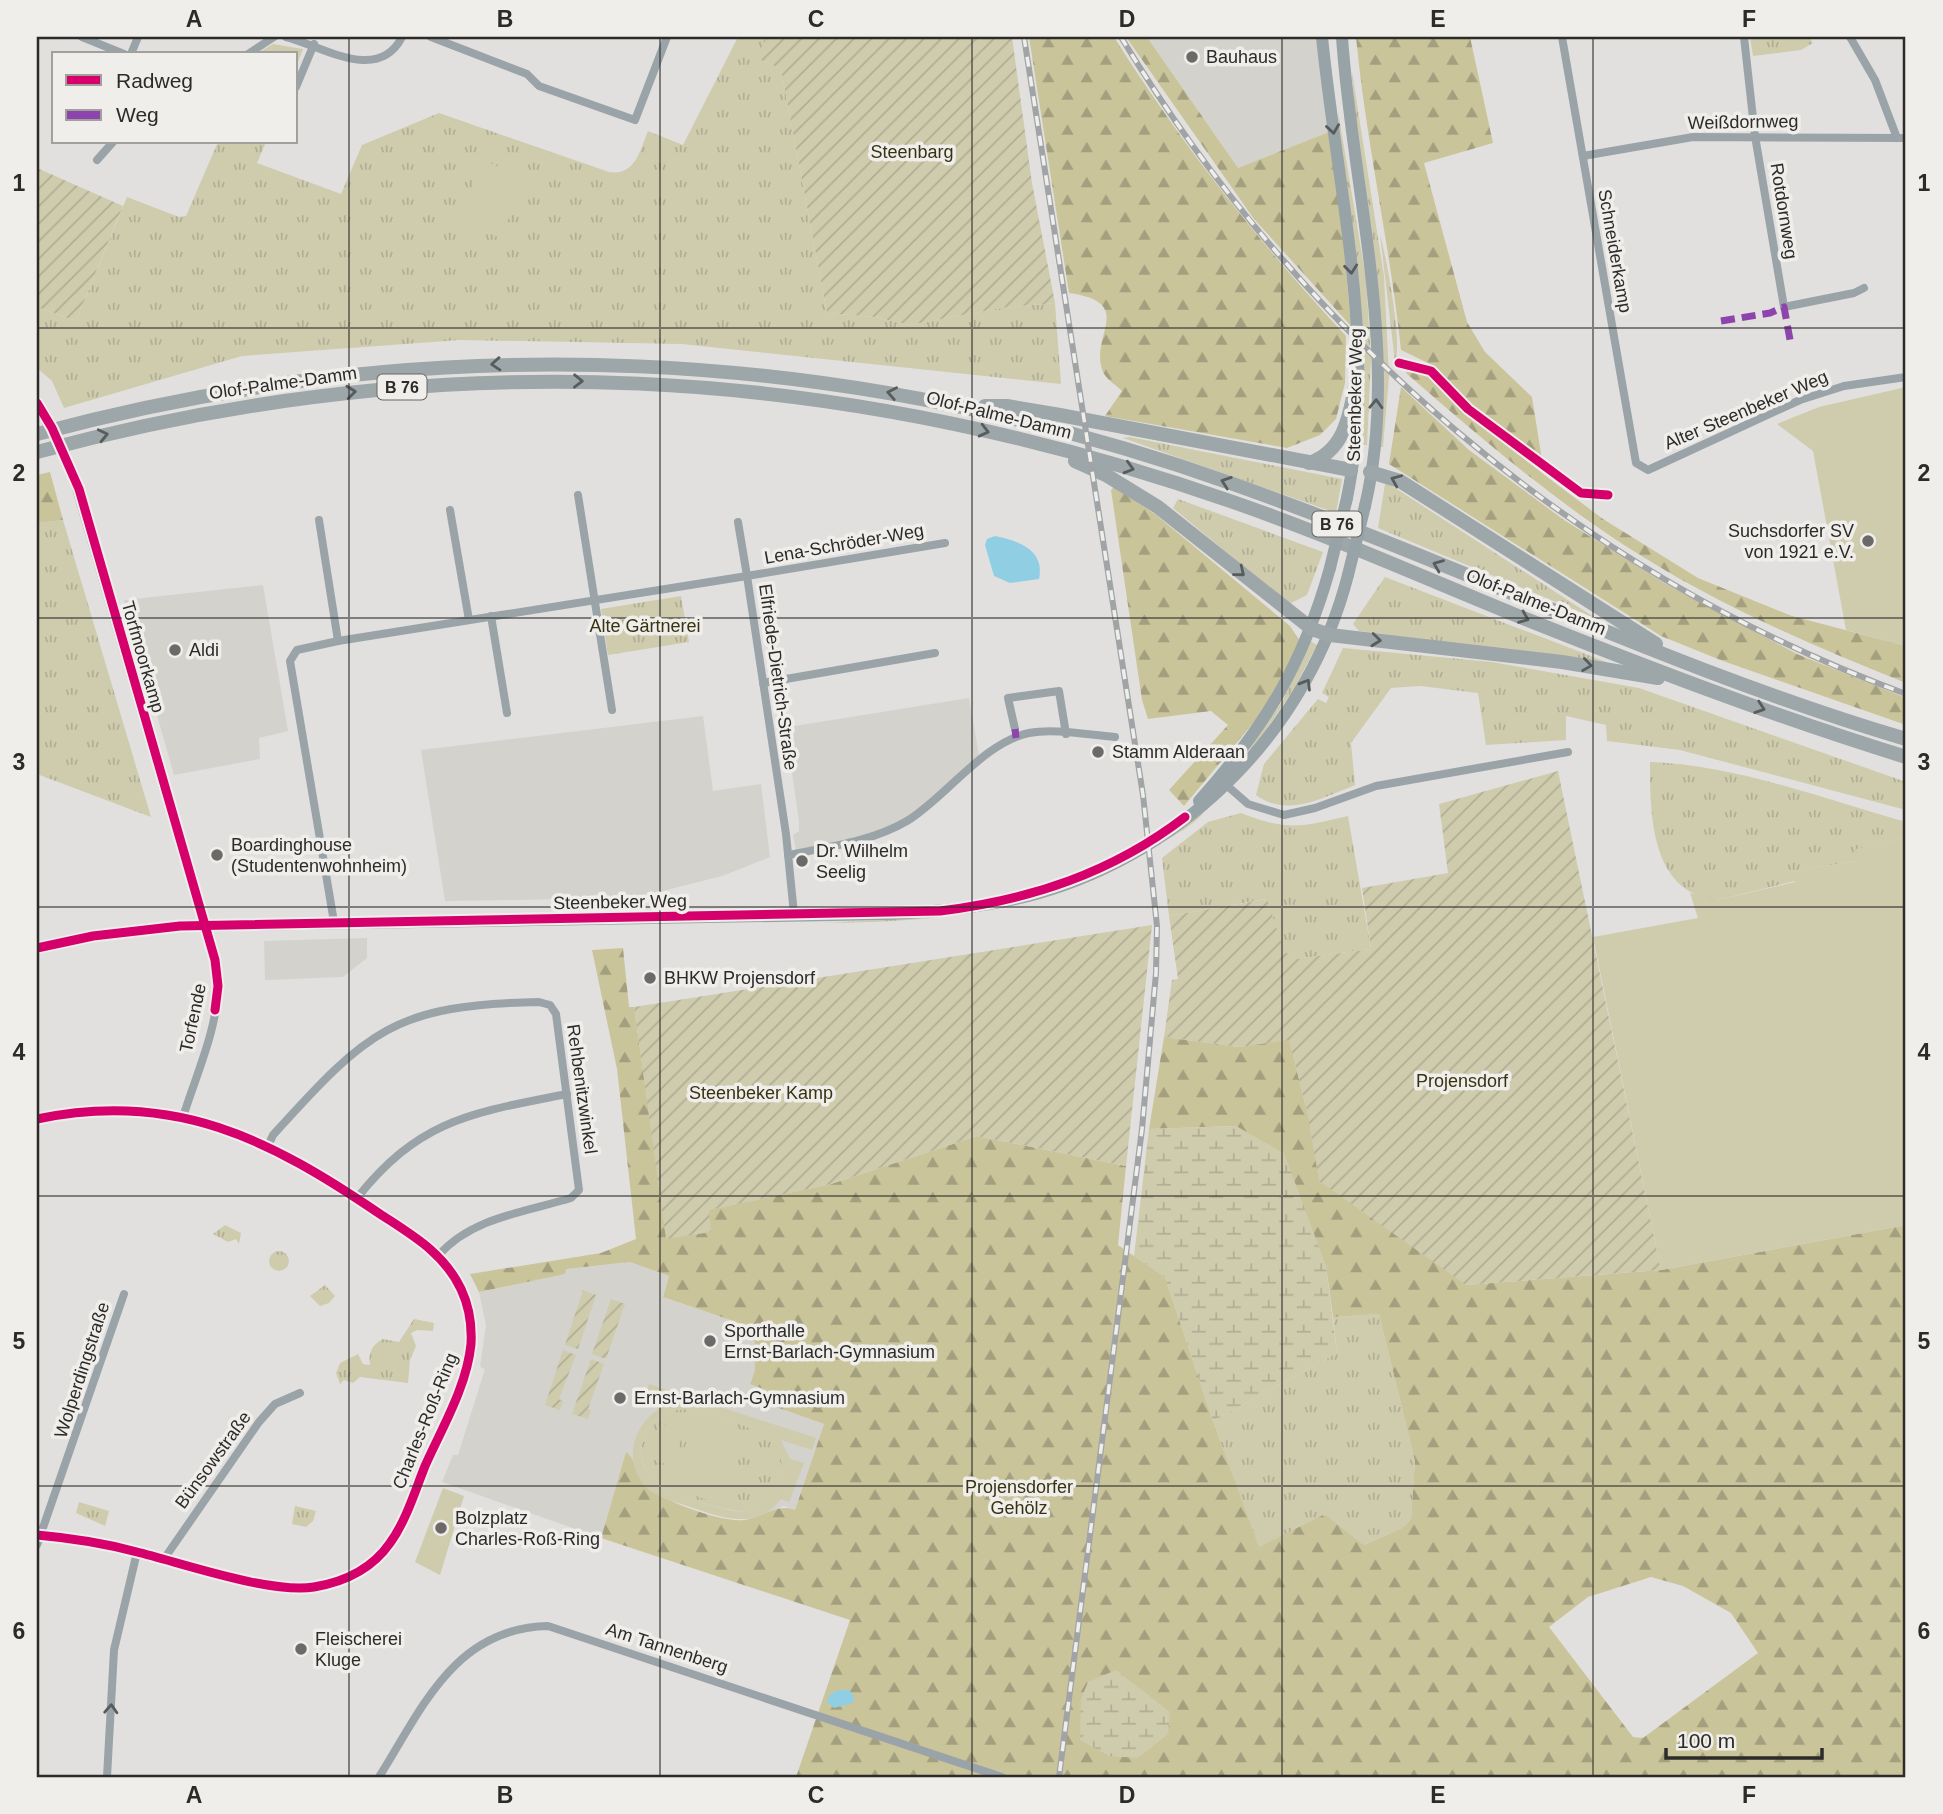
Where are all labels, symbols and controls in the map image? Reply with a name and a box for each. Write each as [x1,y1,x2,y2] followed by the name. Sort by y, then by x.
[186,6,202,32] text: A
[497,6,513,32] text: B
[808,6,824,32] text: C
[1119,6,1135,32] text: D
[1430,6,1446,32] text: E
[1742,6,1756,32] text: F
[1206,47,1277,67] place label: Bauhaus
[1184,49,1200,65] marker: Bauhaus
[52,52,298,144] legend
[116,69,193,92] text: Radweg
[116,103,159,126] text: Weg
[1687,111,1799,133] street label: Weißdornweg
[1326,123,1341,135] one-way arrow
[870,142,954,162] park label: Steenbarg
[1767,162,1801,260] street label: Rotdornweg
[13,170,26,196] text: 1
[1918,170,1931,196] text: 1
[1594,188,1636,314] street label: Schneiderkamp
[1343,264,1358,275] one-way arrow
[1344,328,1366,462] street label: Steenbeker Weg
[490,356,501,371] one-way arrow
[208,363,358,403] street label: Olof-Palme-Damm
[1661,366,1831,454] street label: Alter Steenbeker Weg
[573,373,584,388] one-way arrow
[378,374,426,400] road number: B 76
[345,384,357,399] one-way arrow
[886,386,898,401] one-way arrow
[924,387,1074,443] street label: Olof-Palme-Damm
[1368,398,1383,409] one-way arrow
[978,423,990,437] one-way arrow
[97,429,109,443] one-way arrow
[1122,459,1134,474] one-way arrow
[13,460,25,486] text: 2
[1918,460,1930,486] text: 2
[1391,475,1403,489] one-way arrow
[1221,476,1233,490] one-way arrow
[1312,512,1362,537] road number: B 76
[763,520,925,568] street label: Lena-Schröder-Weg
[1728,521,1854,562] place label: Suchsdorfer SV von 1921 e.V.
[1860,533,1876,549] marker: Suchsdorfer SV von 1921 e.V.
[1433,559,1445,573] one-way arrow
[1232,564,1244,577] one-way arrow
[1463,565,1609,639] street label: Olof-Palme-Damm
[755,582,801,772] street label: Elfriede-Dietrich-Straße
[118,599,168,715] street label: Torfmoorkamp
[1518,609,1530,623] one-way arrow
[589,616,701,636] park label: Alte Gärtnerei
[1370,633,1382,648] one-way arrow
[189,640,219,660] place label: Aldi
[167,642,183,658] marker: Aldi
[1582,658,1593,673] one-way arrow
[1297,679,1310,692] one-way arrow
[1754,700,1766,714] one-way arrow
[1112,742,1245,762] place label: Stamm Alderaan
[1090,744,1106,760] marker: Stamm Alderaan
[13,749,25,775] text: 3
[1918,749,1930,775] text: 3
[231,835,407,876] place label: Boardinghouse (Studentenwohnheim)
[816,841,908,882] place label: Dr. Wilhelm Seelig
[209,847,225,863] marker: Boardinghouse (Studentenwohnheim)
[794,853,810,869] marker: Dr. Wilhelm Seelig
[553,891,687,913] street label: Steenbeker Weg
[664,968,816,988] place label: BHKW Projensdorf
[642,970,658,986] marker: BHKW Projensdorf
[176,982,210,1054] street label: Torfende
[563,1023,601,1155] street label: Rehbenitzwinkel
[13,1039,26,1065] text: 4
[1918,1039,1931,1065] text: 4
[1416,1071,1509,1091] park label: Projensdorf
[689,1083,833,1103] park label: Steenbeker Kamp
[51,1300,113,1440] street label: Wolperdingstraße
[724,1321,935,1362] place label: Sporthalle Ernst-Barlach-Gymnasium
[13,1328,26,1354] text: 5
[1918,1328,1931,1354] text: 5
[702,1333,718,1349] marker: Sporthalle Ernst-Barlach-Gymnasium
[389,1350,461,1492] street label: Charles-Roß-Ring
[634,1388,845,1408] place label: Ernst-Barlach-Gymnasium
[612,1390,628,1406] marker: Ernst-Barlach-Gymnasium
[171,1408,255,1512] street label: Bünsowstraße
[965,1477,1073,1518] park label: Projensdorfer Gehölz
[455,1508,600,1549] place label: Bolzplatz Charles-Roß-Ring
[433,1520,449,1536] marker: Bolzplatz Charles-Roß-Ring
[13,1618,25,1644] text: 6
[1918,1618,1930,1644] text: 6
[604,1619,730,1677] street label: Am Tannenberg
[315,1629,402,1670] place label: Fleischerei Kluge
[293,1641,309,1657] marker: Fleischerei Kluge
[103,1703,118,1714] one-way arrow
[1666,1716,1822,1760] scale bar
[1677,1729,1735,1752] text: 100 m
[186,1782,202,1808] text: A
[497,1782,513,1808] text: B
[808,1782,824,1808] text: C
[1119,1782,1135,1808] text: D
[1430,1782,1446,1808] text: E
[1742,1782,1756,1808] text: F

